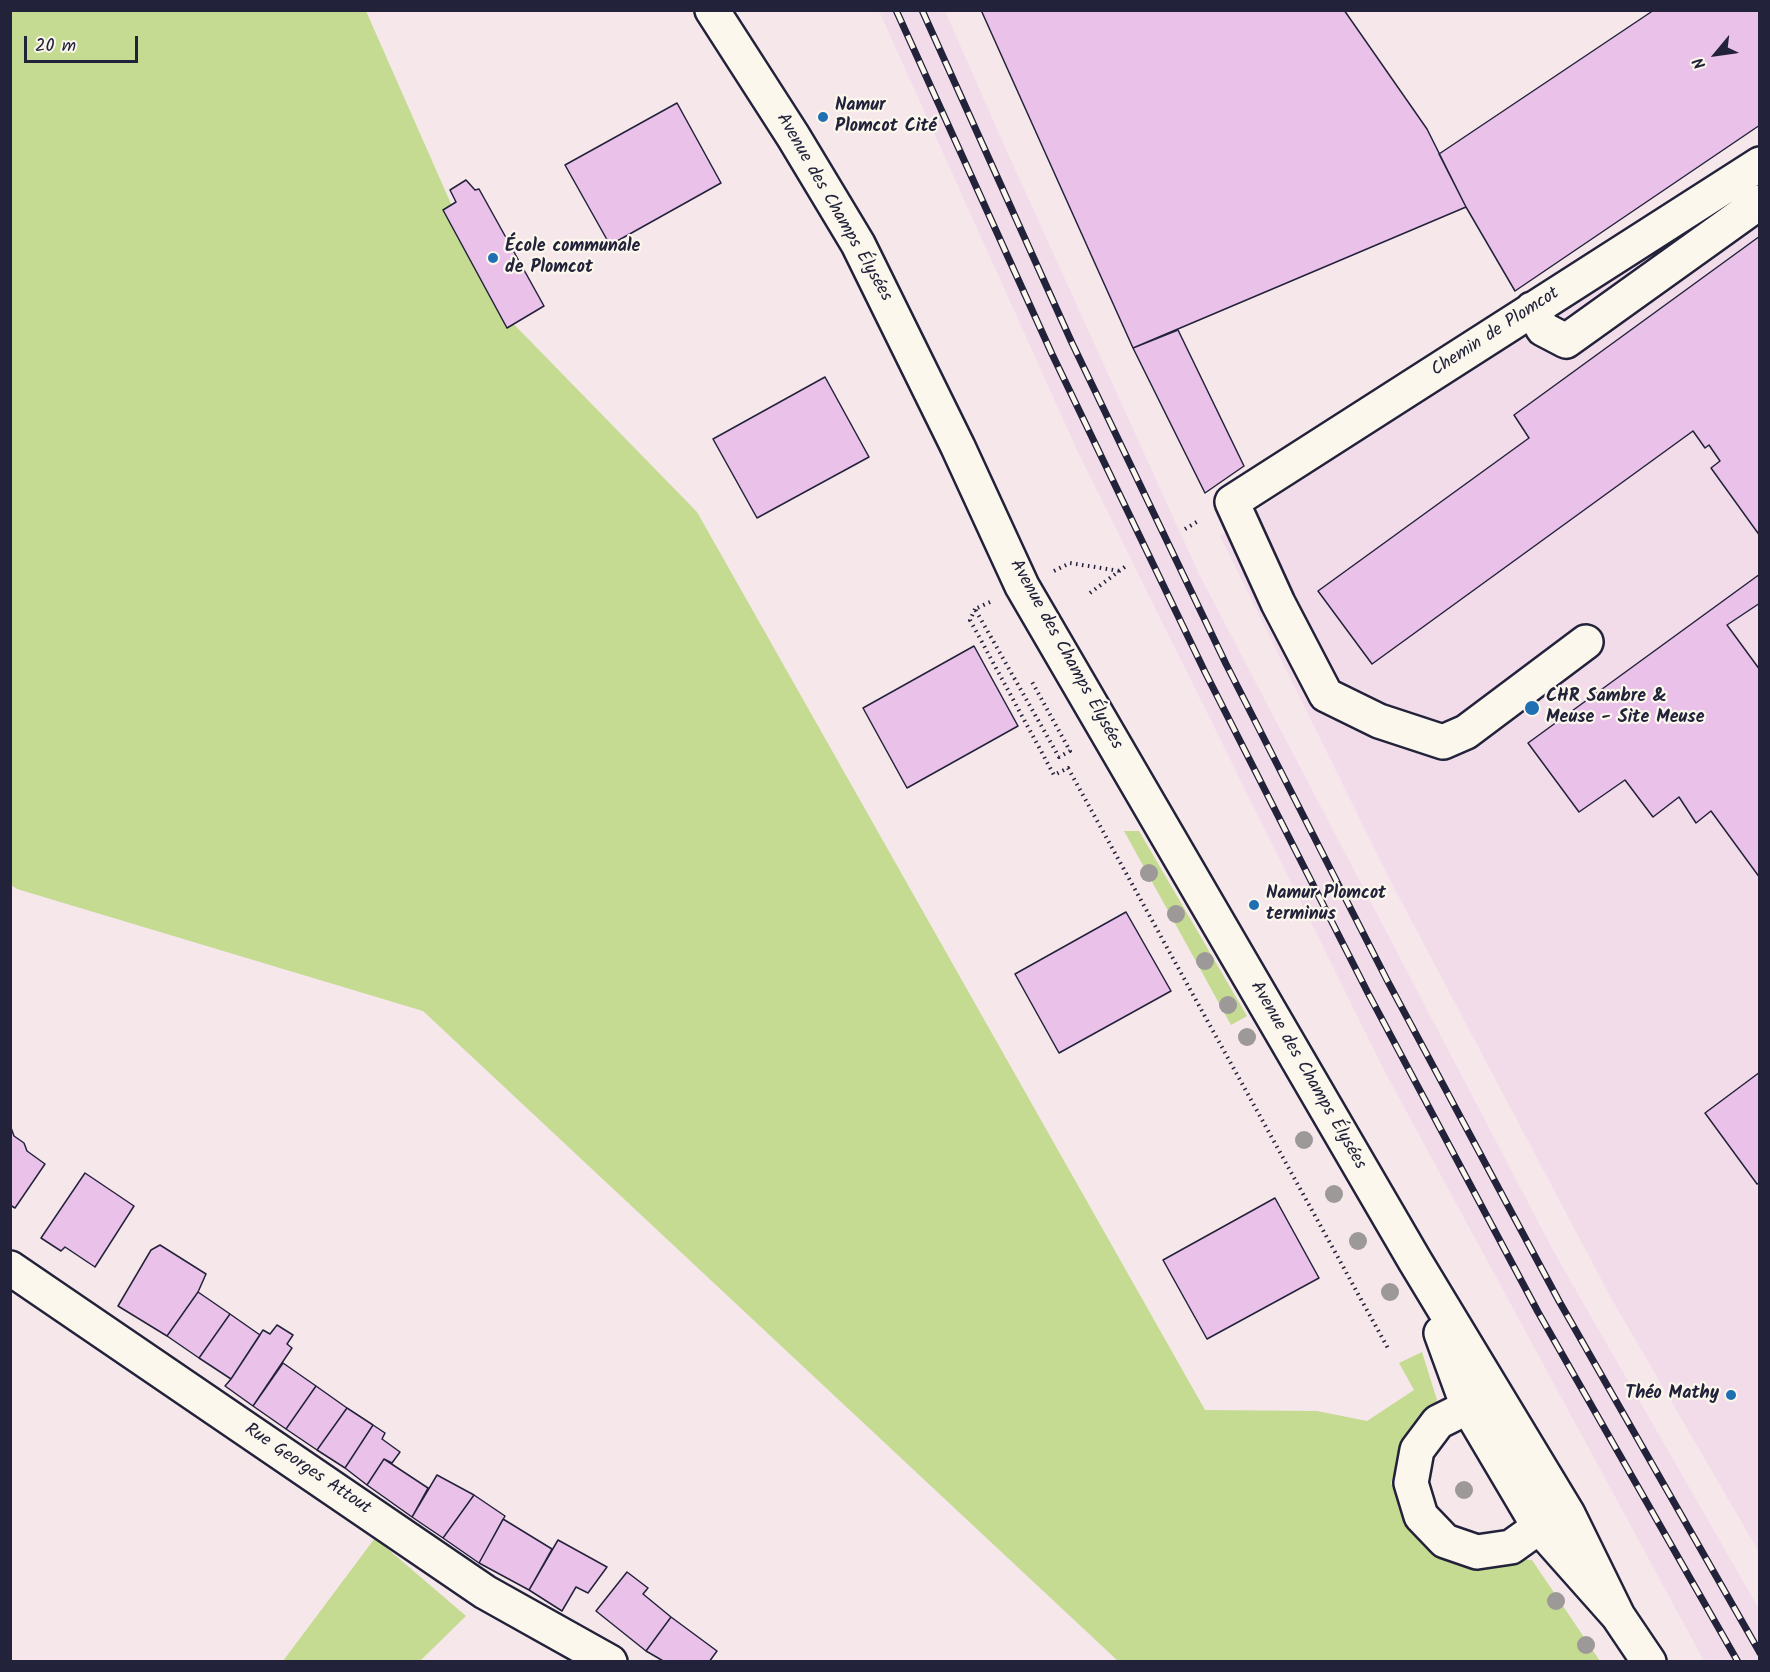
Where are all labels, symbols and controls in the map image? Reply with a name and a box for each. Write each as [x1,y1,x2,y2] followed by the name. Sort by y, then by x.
[27,24,141,62] scale bar
[1686,24,1746,84] north arrow
[35,32,76,61] text: 20 m
[1686,52,1713,73] text: N
[835,96,937,138] place label: Namur Plomcot Cité
[770,110,896,306] street label: Avenue des Champs Élysées
[816,110,830,124] marker: Namur Plomcot Cité
[505,237,640,280] place label: École communale de Plomcot
[486,251,500,265] marker: École communale de Plomcot
[1428,284,1564,382] street label: Chemin de Plomcot
[1004,556,1126,754] street label: Avenue des Champs Élysées
[1546,687,1705,730] place label: CHR Sambre & Meuse - Site Meuse
[1523,699,1541,717] marker: CHR Sambre & Meuse - Site Meuse
[1266,884,1386,926] place label: Namur Plomcot terminus
[1247,898,1261,912] marker: Namur Plomcot terminus
[1244,978,1370,1174] street label: Avenue des Champs Élysées
[1625,1384,1719,1406] place label: Théo Mathy
[1724,1388,1738,1402] marker: Théo Mathy
[240,1420,374,1520] street label: Rue Georges Attout

